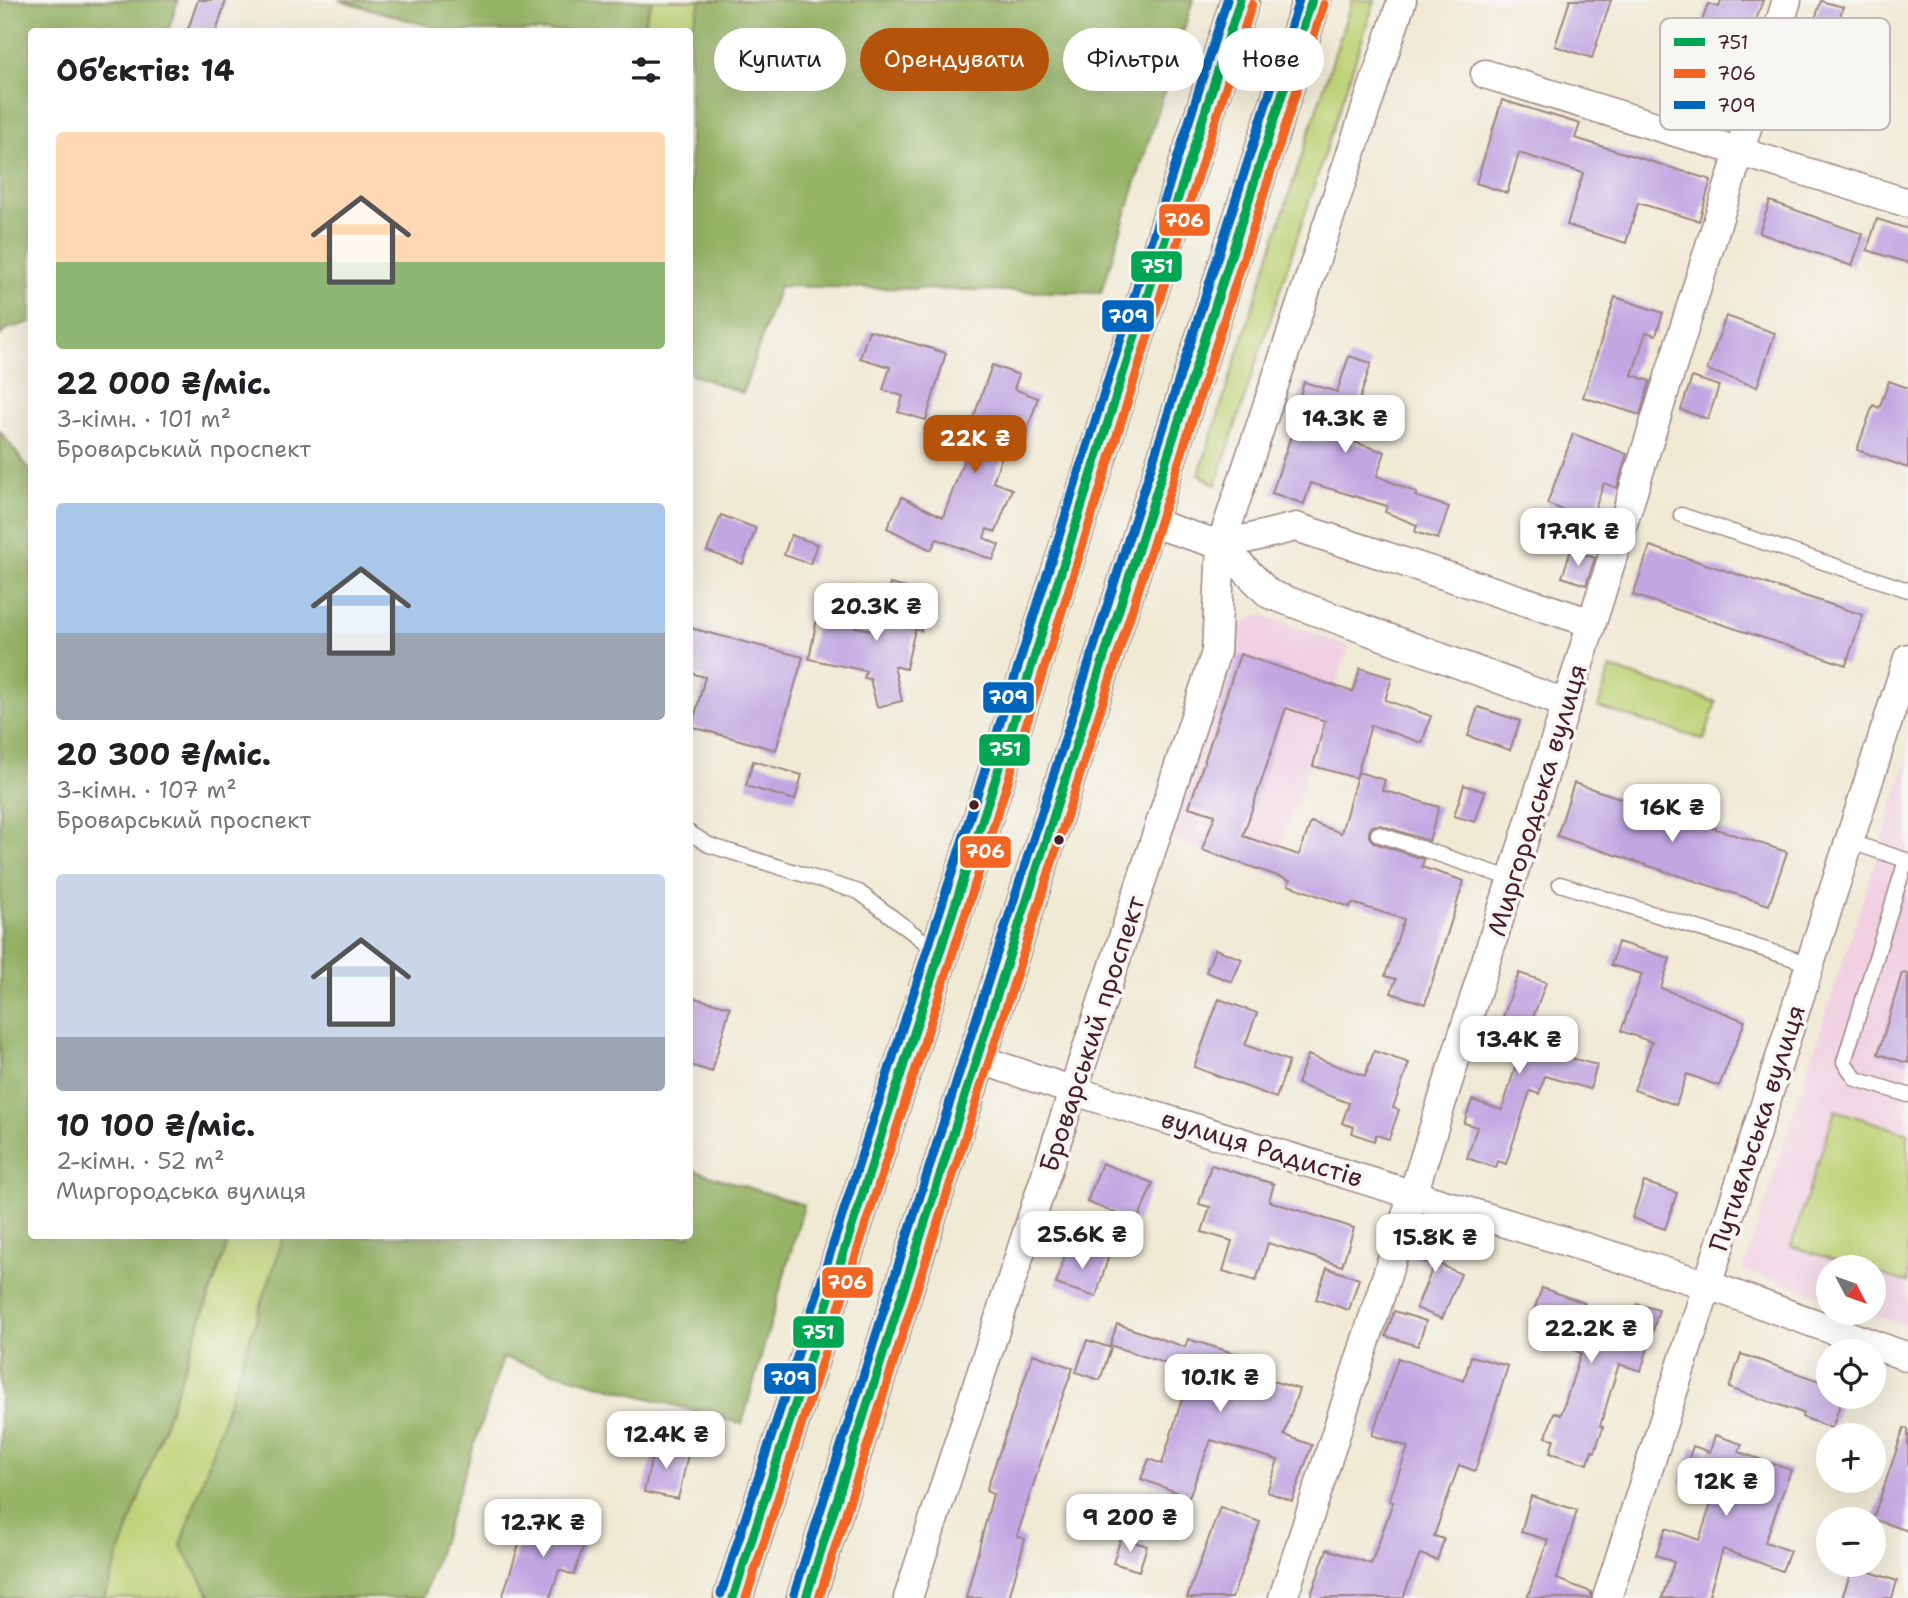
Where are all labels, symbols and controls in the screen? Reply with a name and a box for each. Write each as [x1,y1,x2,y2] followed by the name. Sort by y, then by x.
[1660,18,1890,130] legend
[714,28,846,91] chip: Купити
[860,28,1049,91] chip: Орендувати
[1063,28,1204,91] chip: Фільтри
[1218,28,1324,91] chip: Нове
[1717,30,1748,55] text: 751
[56,50,235,91] text: Об’єктів: 14
[627,51,665,89] icon: filters
[1717,61,1756,86] text: 706
[1717,93,1756,118] text: 709
[298,177,424,303] icon: home
[1158,203,1211,237] line badge: 706
[1164,208,1204,233] text: 706
[1130,250,1183,283] line badge: 751
[1141,254,1173,279] text: 751
[1101,299,1155,333] line badge: 709
[1108,304,1148,329] text: 709
[56,363,271,404] text: 22 000 ₴/міс.
[1280,396,1410,455] pin: 14.3K ₴
[1302,403,1388,433] text: 14.3K ₴
[56,404,231,434] text: 3-кімн. · 101 m²
[926,416,1024,475] pin: 22K ₴
[939,423,1011,453] text: 22K ₴
[56,434,311,464] text: Броварський проспект
[1513,508,1643,568] pin: 17.9K ₴
[1536,516,1620,546] text: 17.9K ₴
[298,548,424,674] icon: home
[811,584,941,643] pin: 20.3K ₴
[830,591,922,621] text: 20.3K ₴
[1478,659,1595,940] street label: Миргородська вулиця
[982,681,1035,714] line badge: 709
[988,685,1028,710] text: 709
[978,733,1031,767] line badge: 751
[56,734,271,775] text: 20 300 ₴/міс.
[989,737,1021,762] text: 751
[56,775,237,805] text: 3-кімн. · 107 m²
[1623,784,1721,844] pin: 16K ₴
[1639,792,1705,822] text: 16K ₴
[967,798,981,812] unlabelled marker
[56,805,311,835] text: Броварський проспект
[1052,833,1066,847] unlabelled marker
[959,835,1012,869] line badge: 706
[965,839,1005,864] text: 706
[1030,891,1153,1176] street label: Броварський проспект
[298,919,424,1045] icon: home
[1700,1000,1813,1256] street label: Путивльська вулиця
[1454,1016,1584,1076] pin: 13.4K ₴
[1476,1024,1562,1054] text: 13.4K ₴
[1157,1100,1367,1195] street label: вулиця Радистів
[56,1105,255,1146] text: 10 100 ₴/міс.
[56,1146,225,1176] text: 2-кімн. · 52 m²
[56,1176,306,1206] text: Миргородська вулиця
[1017,1212,1147,1271] pin: 25.6K ₴
[1370,1214,1500,1274] pin: 15.8K ₴
[1036,1219,1128,1249] text: 25.6K ₴
[1392,1222,1478,1252] text: 15.8K ₴
[1816,1255,1886,1325] north arrow
[1816,1255,1886,1577] map controls
[821,1266,874,1299] line badge: 706
[827,1270,867,1295] text: 706
[1526,1306,1656,1365] pin: 22.2K ₴
[1544,1313,1638,1343] text: 22.2K ₴
[792,1315,845,1349] line badge: 751
[802,1320,834,1345] text: 751
[1816,1339,1886,1409] button: locate
[1155,1354,1285,1414] pin: 10.1K ₴
[763,1362,817,1395] line badge: 709
[1181,1362,1259,1392] text: 10.1K ₴
[770,1366,810,1391] text: 709
[601,1412,731,1471] pin: 12.4K ₴
[623,1419,709,1449] text: 12.4K ₴
[1816,1423,1886,1493] button: +
[1677,1458,1775,1518] pin: 12K ₴
[1693,1466,1759,1496] text: 12K ₴
[1065,1494,1195,1554] pin: 9 200 ₴
[478,1500,608,1559] pin: 12.7K ₴
[1082,1502,1178,1532] text: 9 200 ₴
[500,1507,586,1537] text: 12.7K ₴
[1816,1507,1886,1577] button: −

